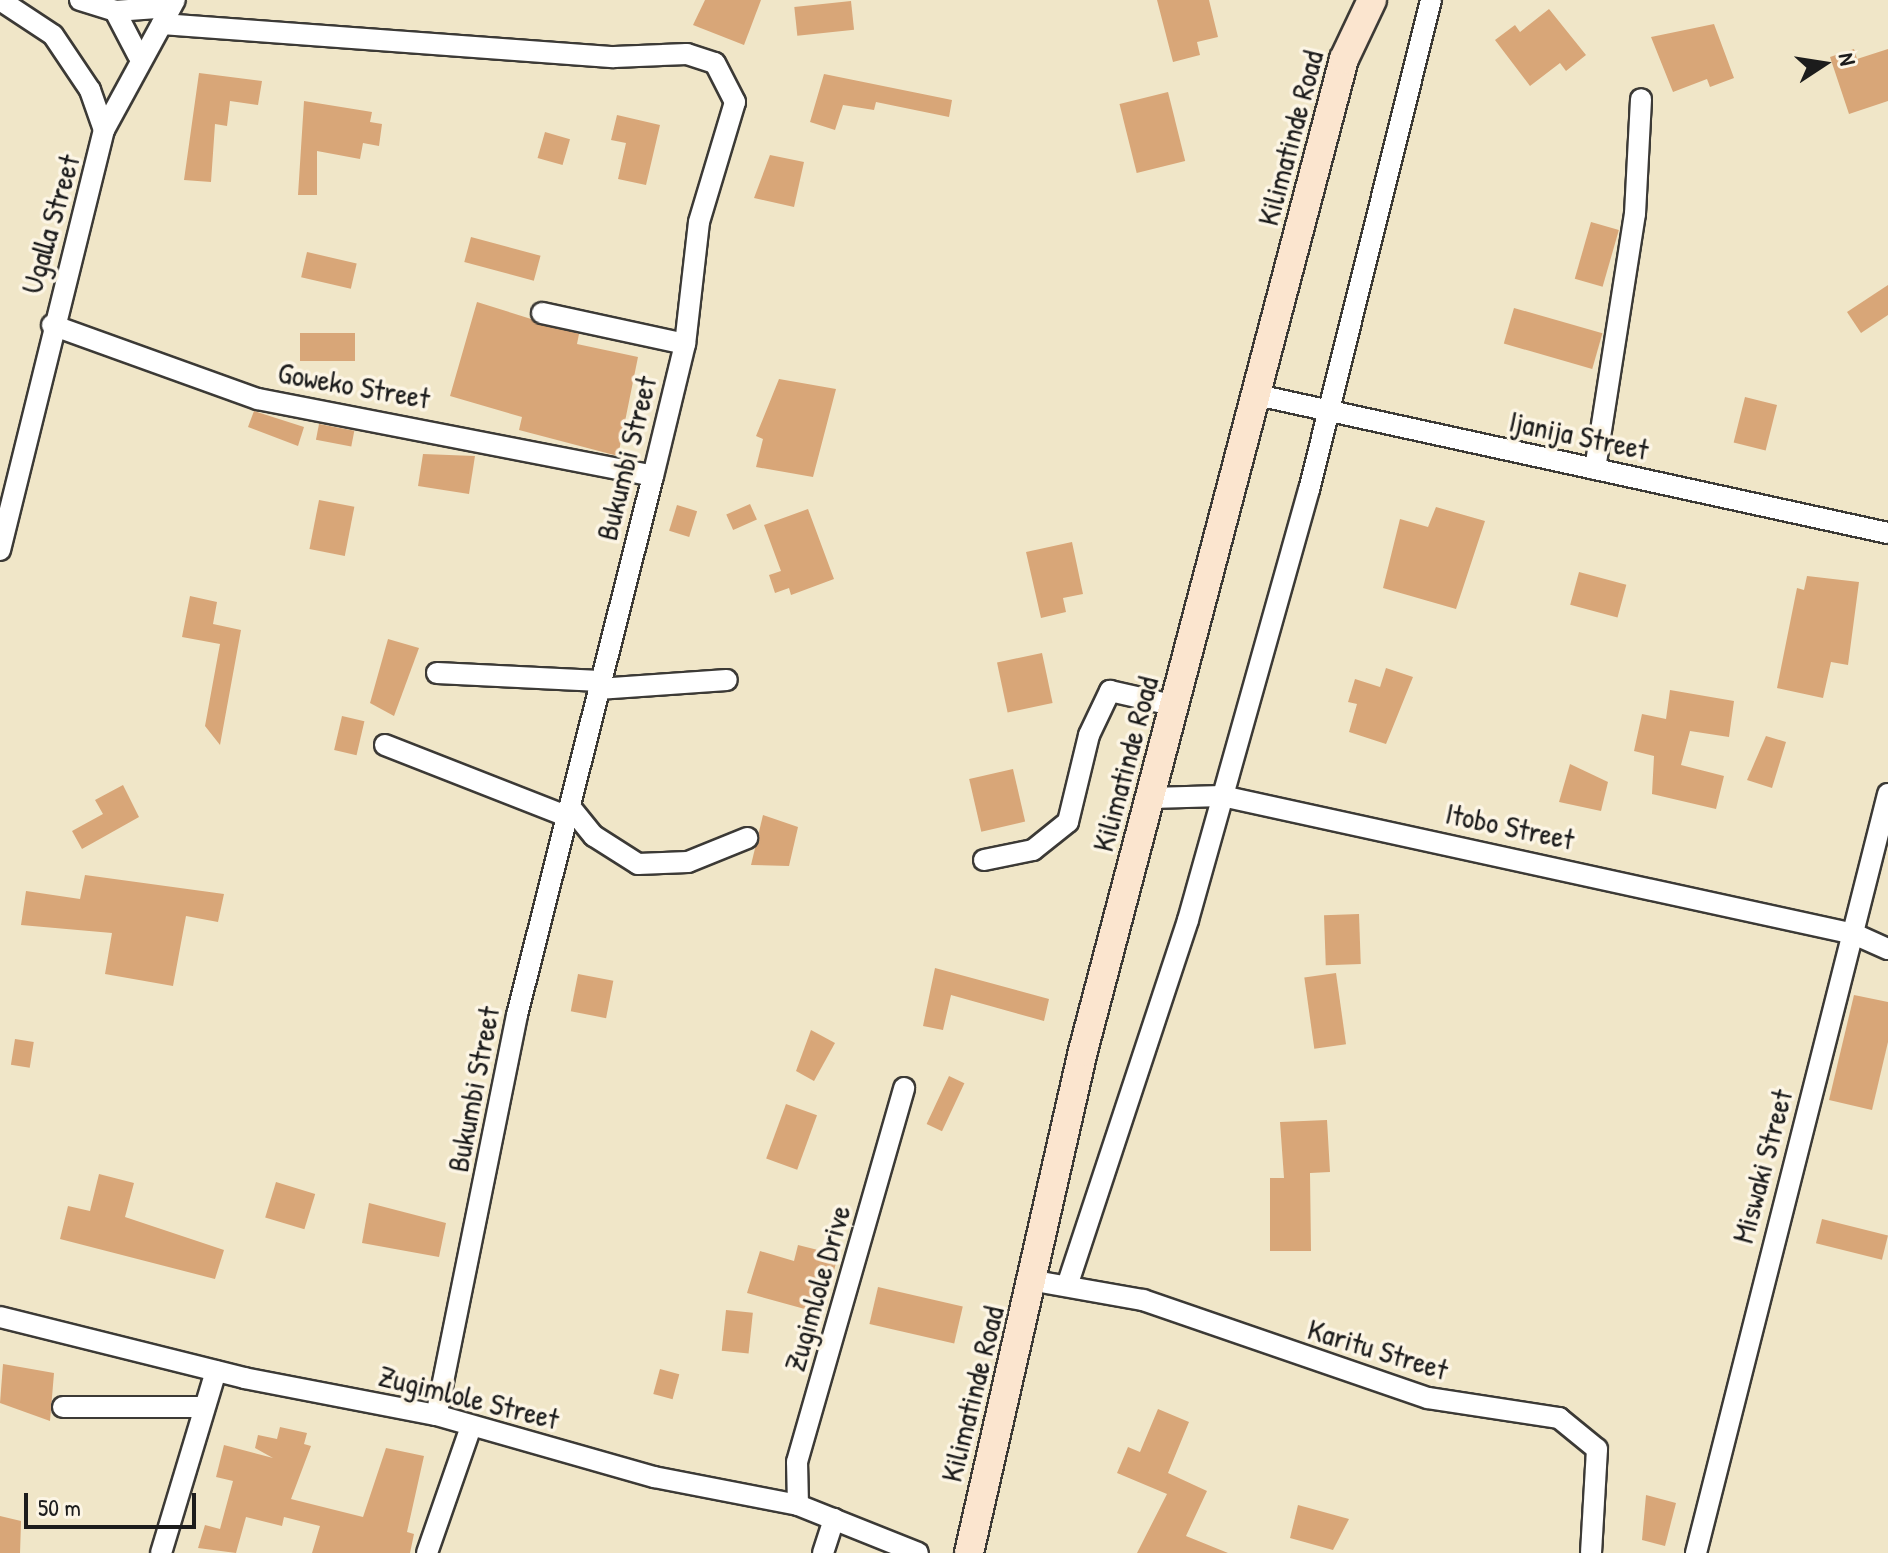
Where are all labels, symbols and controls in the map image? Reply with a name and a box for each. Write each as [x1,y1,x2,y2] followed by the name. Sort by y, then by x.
[1784,24,1864,104] north arrow
[1249,47,1331,229] street label: Kilimatinde Road
[1832,50,1863,68] text: N
[13,150,87,298] street label: Ugalla Street
[275,354,433,416] street label: Goweko Street
[588,372,664,544] street label: Bukumbi Street
[1506,403,1652,467] street label: Ijanija Street
[1084,673,1166,855] street label: Kilimatinde Road
[1442,795,1578,857] street label: Itobo Street
[439,1003,507,1175] street label: Bukumbi Street
[1724,1085,1800,1247] street label: Miswaki Street
[776,1201,858,1375] street label: Zugimlole Drive
[933,1303,1011,1485] street label: Kilimatinde Road
[1304,1311,1452,1387] street label: Karitu Street
[375,1357,563,1437] street label: Zugimlole Street
[28,1477,200,1527] scale bar
[38,1491,81,1523] text: 50 m

